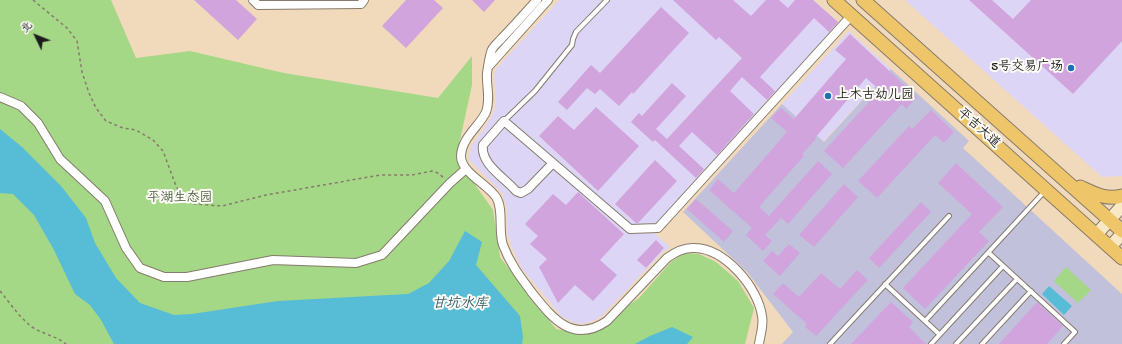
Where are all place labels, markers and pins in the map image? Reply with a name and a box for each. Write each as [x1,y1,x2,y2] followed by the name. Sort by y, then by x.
[991,60,1063,76] place label: 5号交易广场
[1066,63,1076,73] marker: 5号交易广场
[836,88,914,104] place label: 上木古幼儿园
[823,91,833,101] marker: 上木古幼儿园

